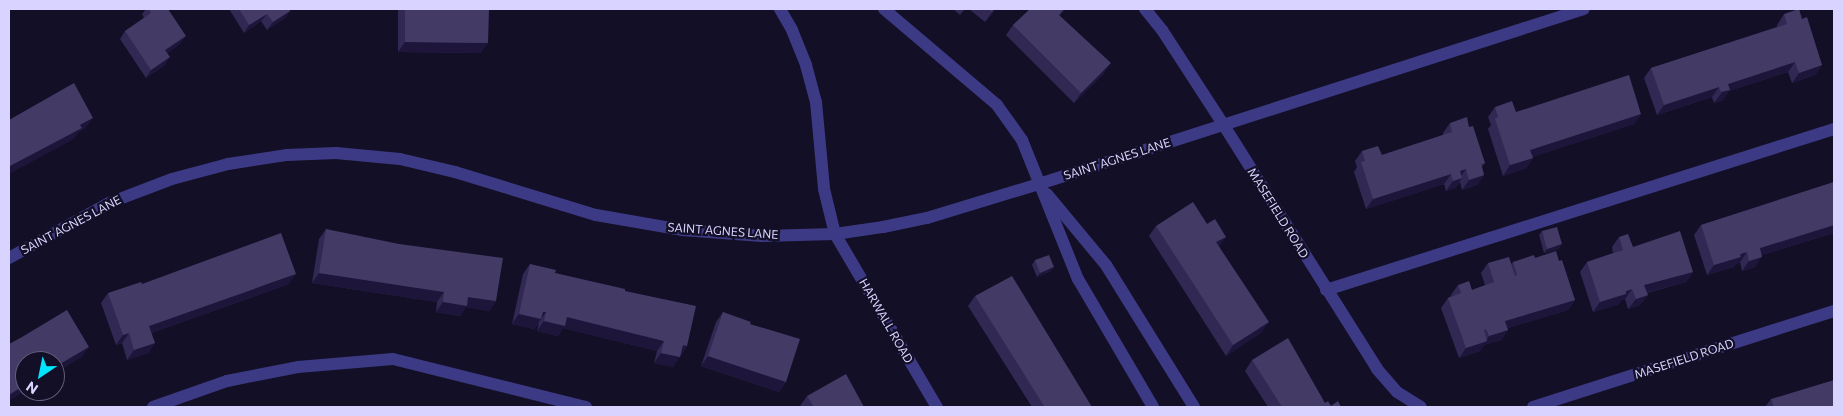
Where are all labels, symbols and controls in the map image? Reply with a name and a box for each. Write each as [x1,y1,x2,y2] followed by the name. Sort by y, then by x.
[1062,135,1172,183] street label: SAINT AGNES LANE
[1244,165,1312,261] street label: MASEFIELD ROAD
[19,193,123,257] street label: SAINT AGNES LANE
[667,220,779,242] street label: SAINT AGNES LANE
[856,276,916,366] street label: HARWALL ROAD
[1632,336,1736,382] street label: MASEFIELD ROAD
[15,351,65,401] north arrow
[23,378,41,398] text: N

